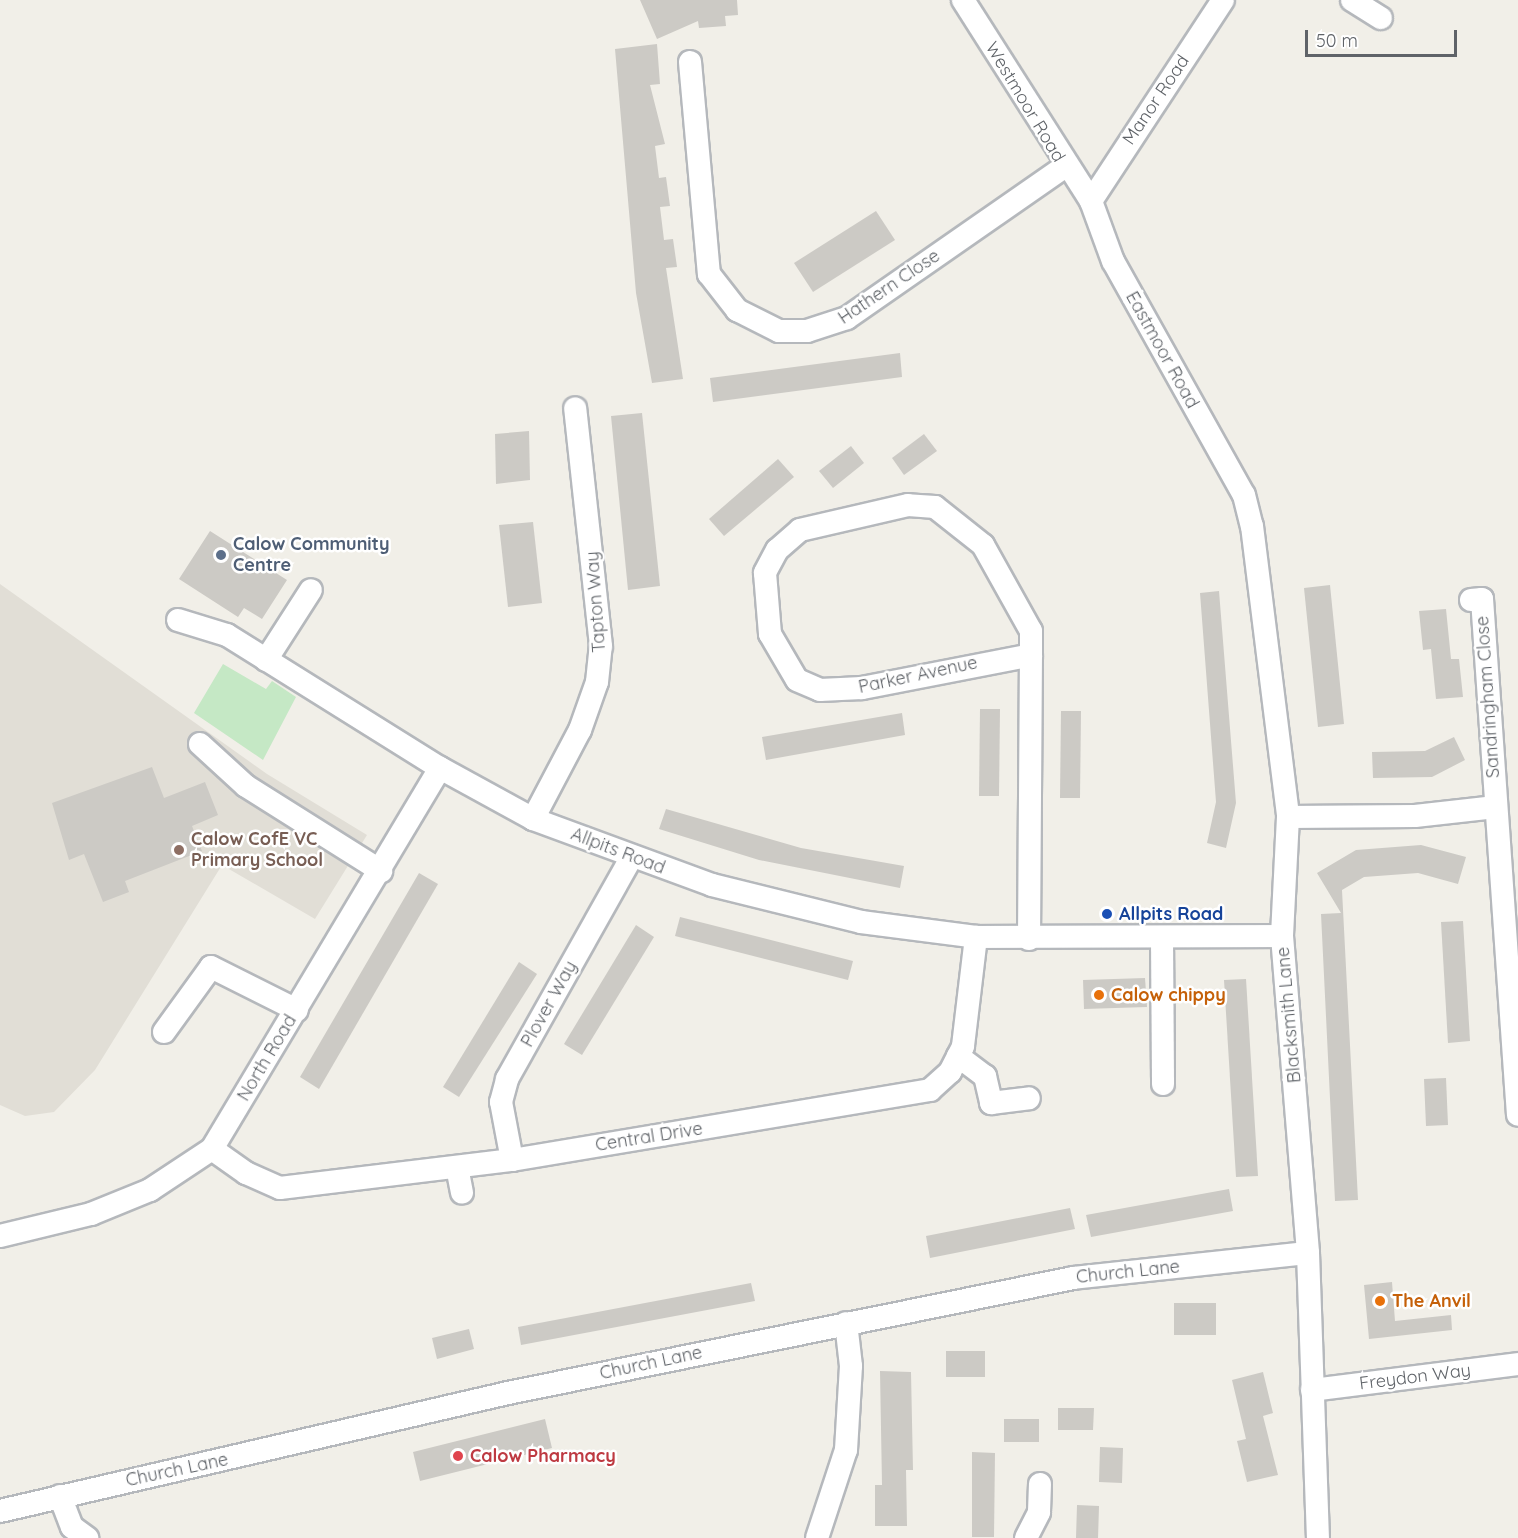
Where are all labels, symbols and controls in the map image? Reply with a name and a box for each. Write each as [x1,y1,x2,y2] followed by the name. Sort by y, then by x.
[1308,18,1460,56] scale bar
[1316,29,1358,52] text: 50 m
[981,38,1069,166] street label: Westmoor Road
[1118,51,1194,149] street label: Manor Road
[834,245,944,329] street label: Hathern Close
[1121,288,1203,412] street label: Eastmoor Road
[233,534,390,576] place label: Calow Community Centre
[214,548,228,562] marker: Calow Community Centre
[582,551,610,653] street label: Tapton Way
[1472,615,1504,779] street label: Sandringham Close
[856,652,980,698] street label: Parker Avenue
[568,823,668,879] street label: Allpits Road
[191,829,323,872] place label: Calow CofE VC Primary School
[172,843,186,857] marker: Calow CofE VC Primary School
[1119,903,1223,925] place label: Allpits Road
[1100,907,1114,921] marker: Allpits Road
[1272,946,1306,1084] street label: Blacksmith Lane
[516,957,582,1051] street label: Plover Way
[1111,984,1226,1006] place label: Calow chippy
[1092,988,1106,1002] marker: Calow chippy
[233,1011,301,1105] street label: North Road
[594,1118,704,1156] street label: Central Drive
[1075,1256,1181,1288] street label: Church Lane
[1392,1290,1471,1312] place label: The Anvil
[1373,1294,1387,1308] marker: The Anvil
[598,1342,704,1384] street label: Church Lane
[1358,1359,1472,1395] street label: Freydon Way
[470,1445,616,1467] place label: Calow Pharmacy
[124,1449,230,1491] street label: Church Lane
[451,1449,465,1463] marker: Calow Pharmacy

